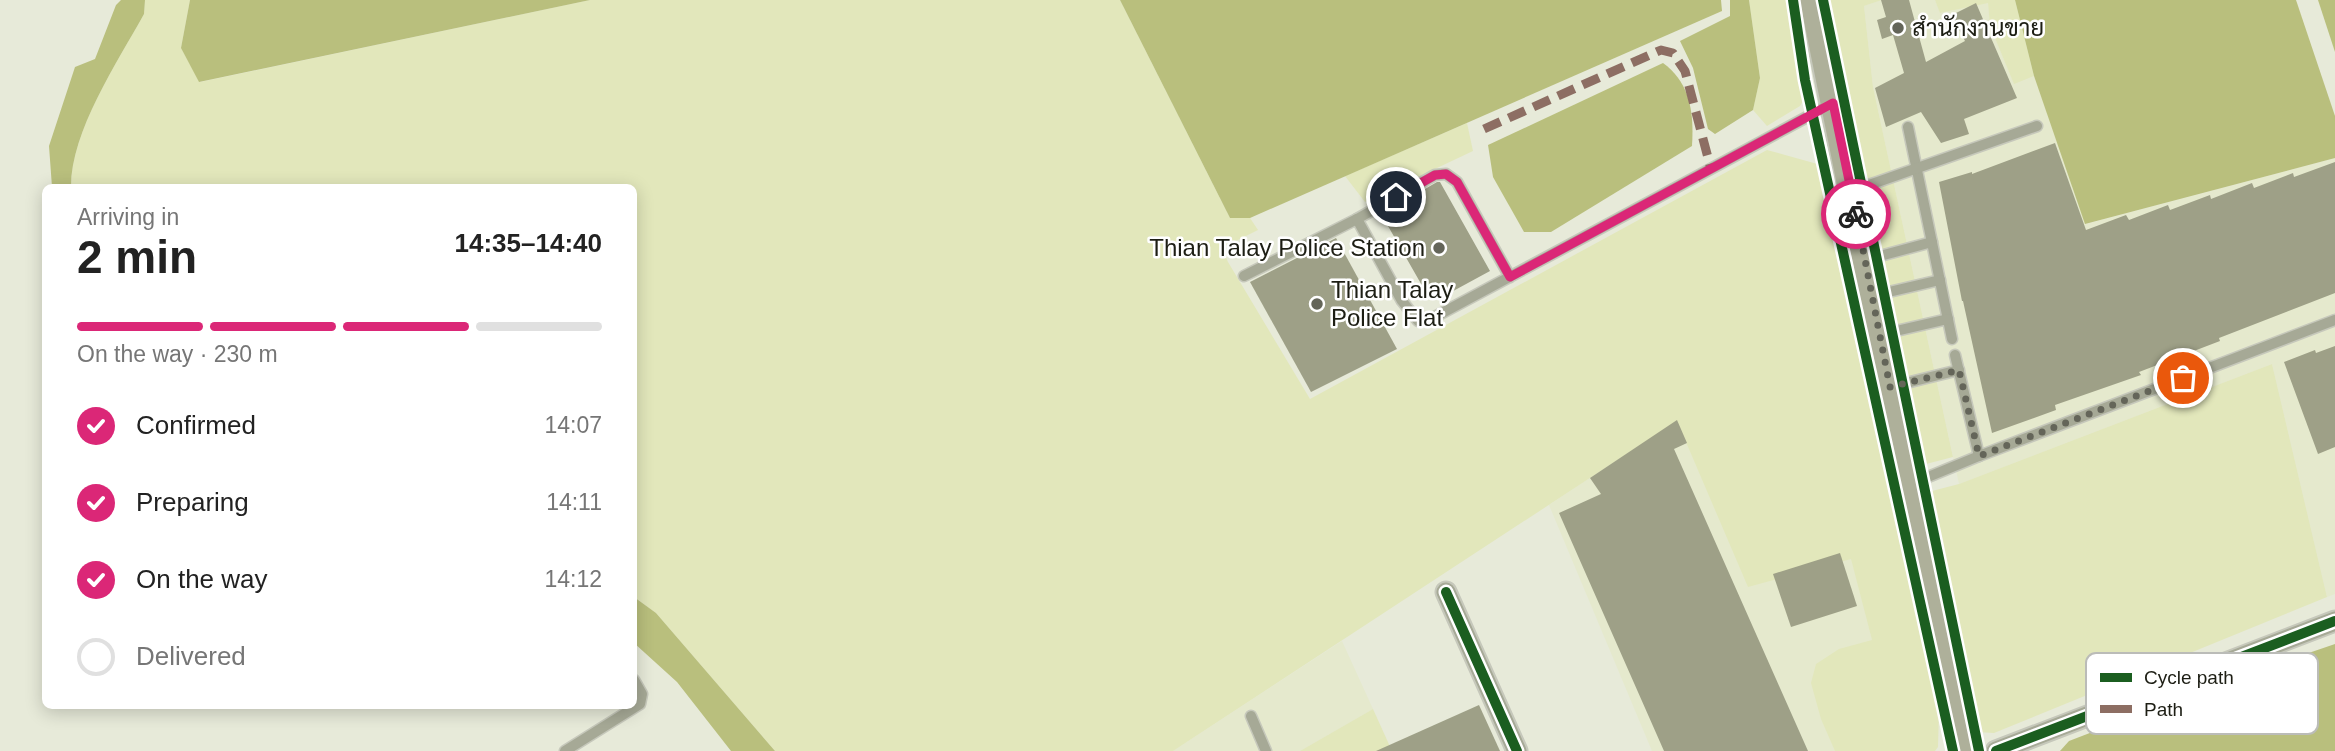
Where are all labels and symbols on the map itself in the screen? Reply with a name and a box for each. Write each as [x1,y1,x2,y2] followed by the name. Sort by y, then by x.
[1912,14,2044,41] place label: สำนักงานขาย
[1890,20,1906,36] marker: สำนักงานขาย
[1366,167,1426,227] pin
[1821,179,1891,249] courier
[1149,234,1425,261] place label: Thian Talay Police Station
[1431,240,1447,256] marker: Thian Talay Police Station
[1331,276,1453,331] place label: Thian Talay Police Flat
[1309,296,1325,312] marker: Thian Talay Police Flat
[2153,348,2213,408] pin
[2086,653,2318,734] legend
[2144,667,2234,688] text: Cycle path
[2144,699,2183,720] text: Path

